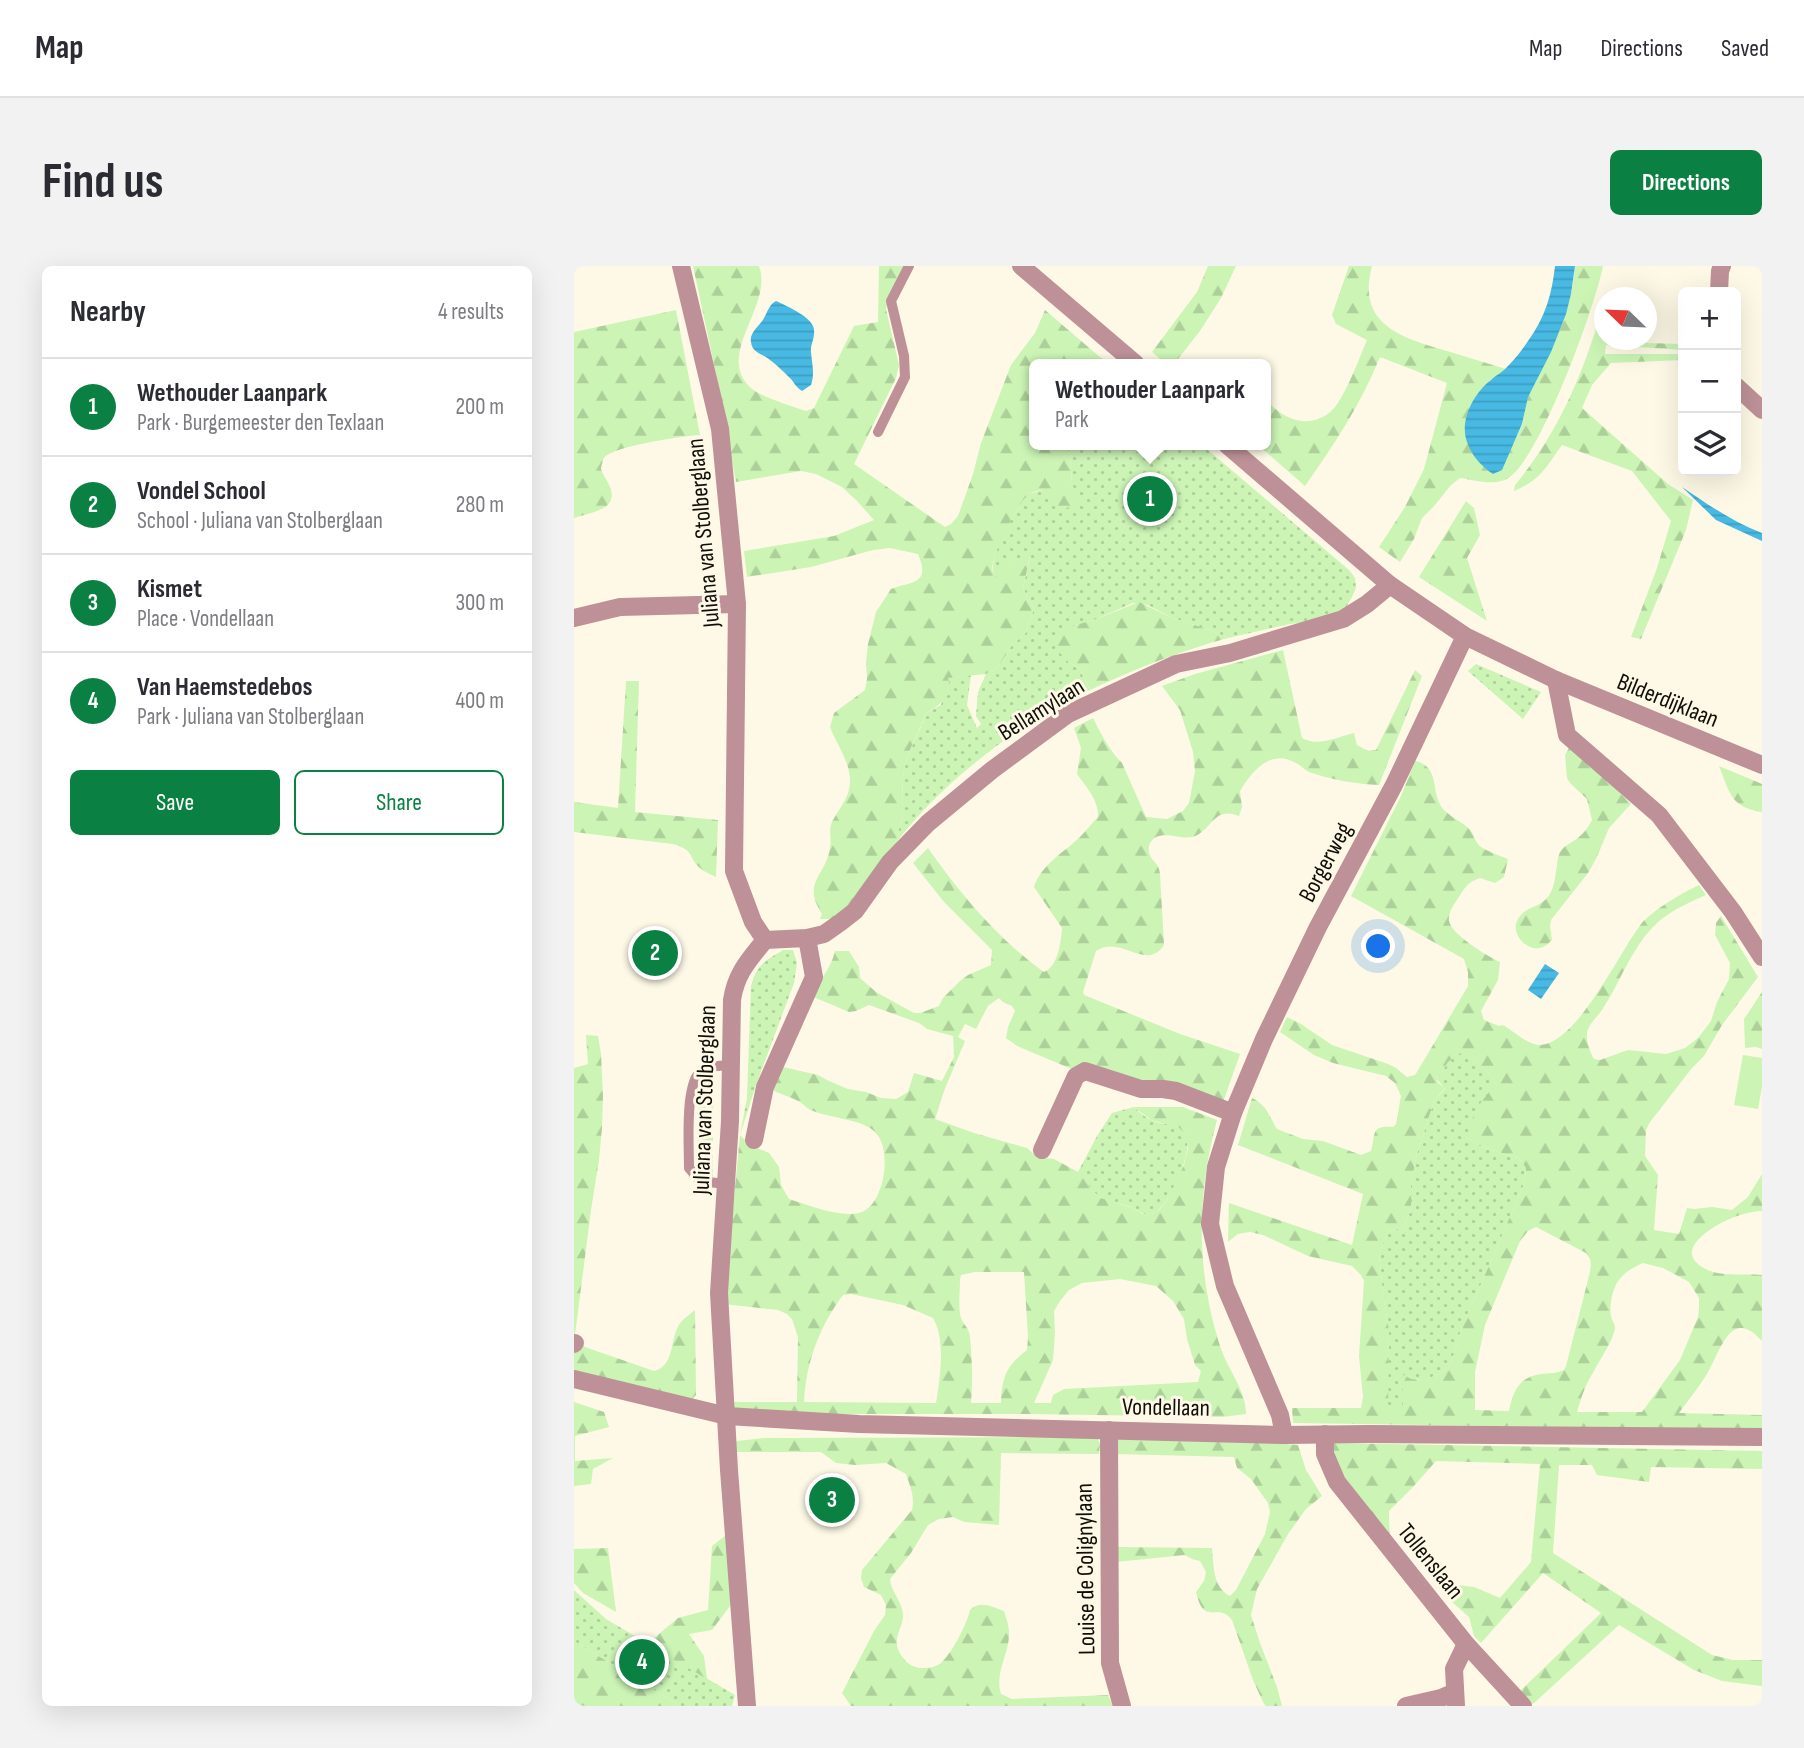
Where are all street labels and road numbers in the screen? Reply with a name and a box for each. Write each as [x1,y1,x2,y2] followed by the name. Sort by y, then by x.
[681,437,726,630] street label: Juliana van Stolberglaan
[1613,667,1723,734] street label: Bilderdijklaan
[993,672,1090,747] street label: Bellamylaan
[1292,818,1358,907] street label: Borgerweg
[687,1005,722,1196] street label: Juliana van Stolberglaan
[1122,1392,1210,1423] street label: Vondellaan
[1070,1483,1101,1655] street label: Louise de Colignylaan
[1391,1518,1470,1605] street label: Tollenslaan

